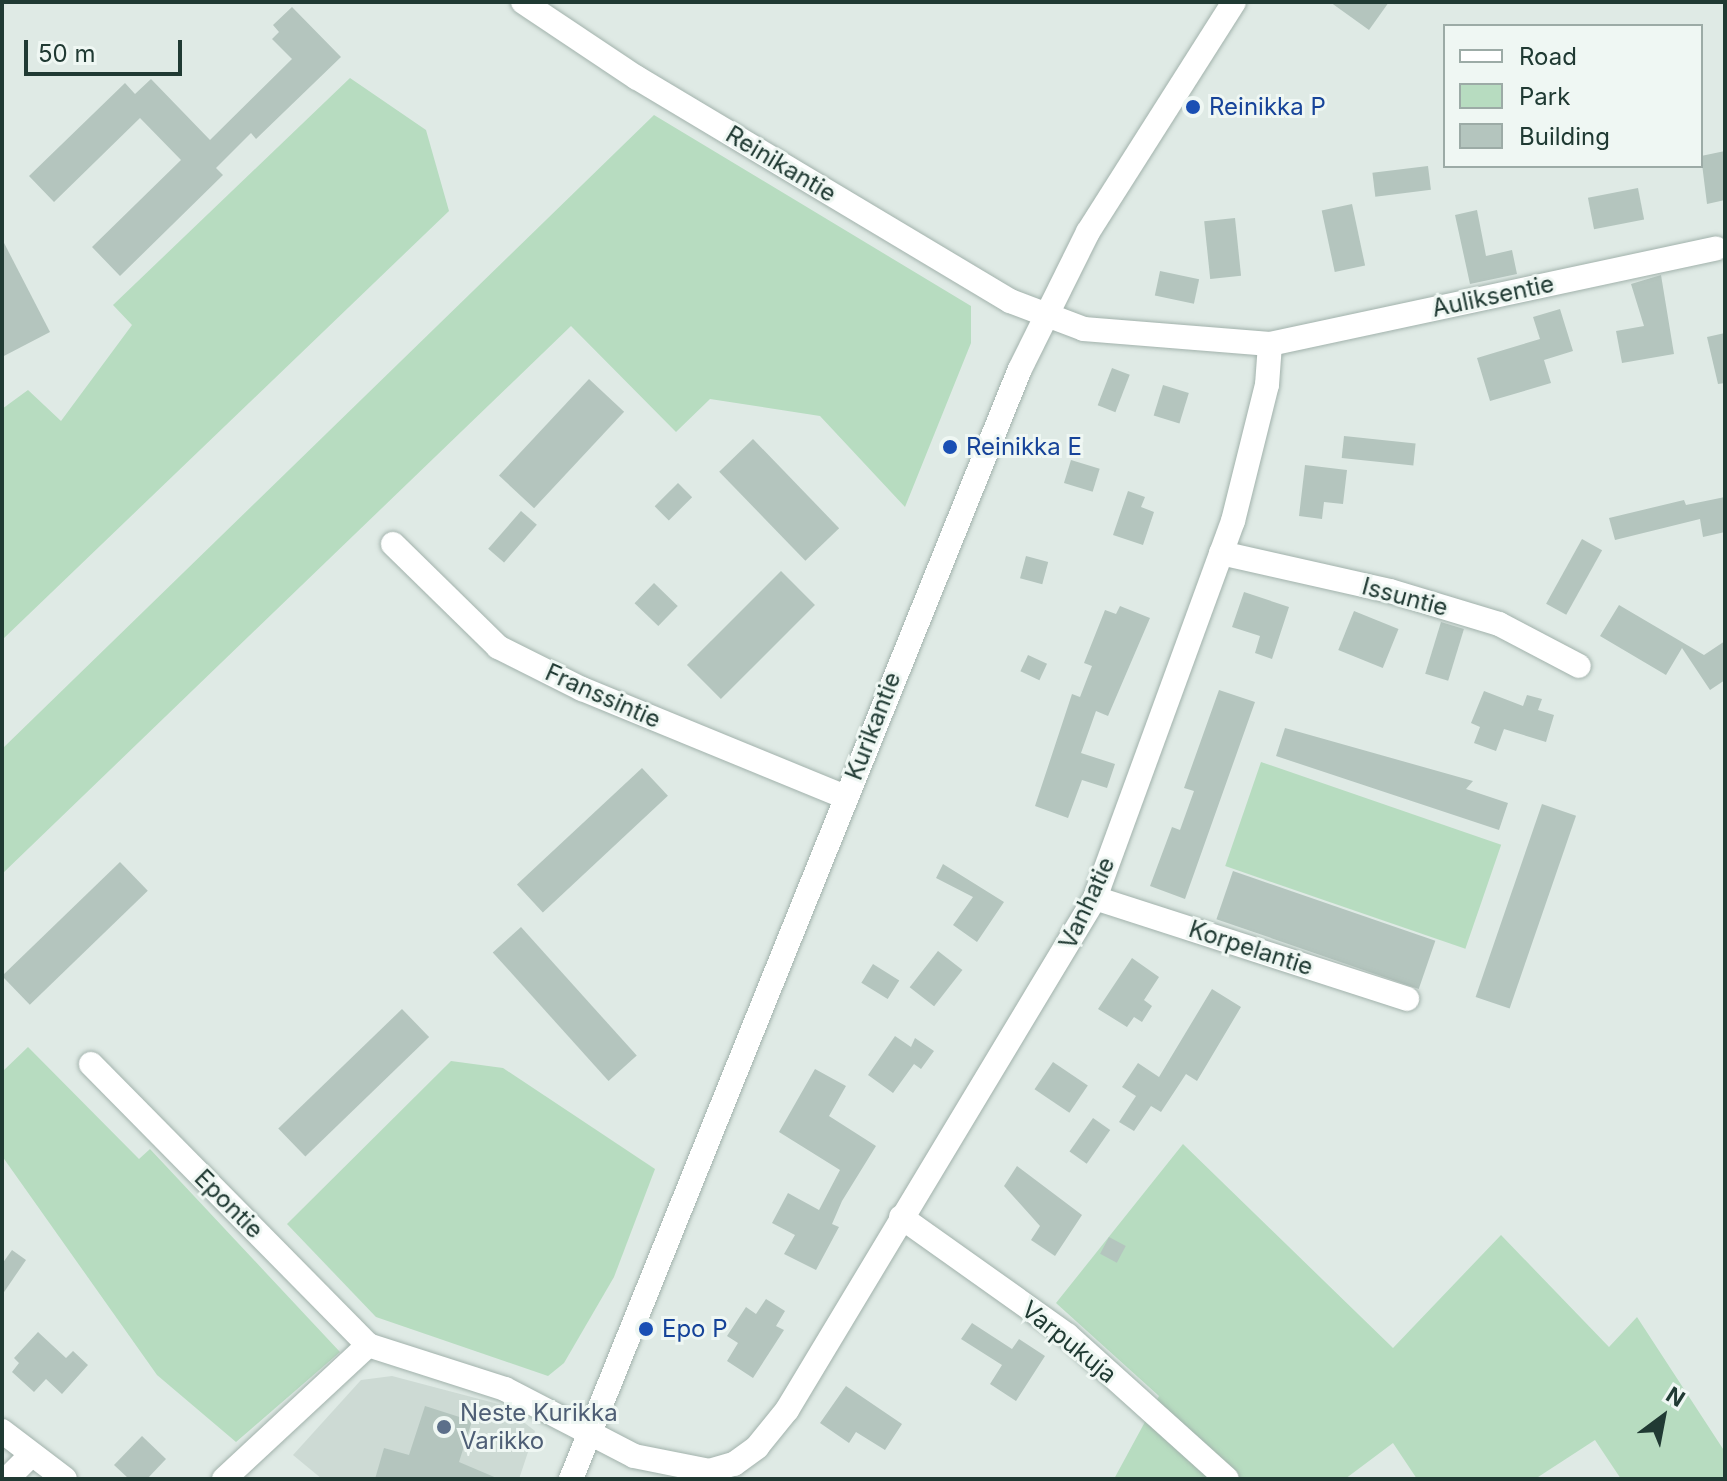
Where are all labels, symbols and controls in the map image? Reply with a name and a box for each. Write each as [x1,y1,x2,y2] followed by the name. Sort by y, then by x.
[28,24,186,74] scale bar
[1443,24,1703,168] legend
[38,39,96,68] text: 50 m
[1519,42,1577,71] text: Road
[1519,82,1570,111] text: Park
[1209,93,1326,121] place label: Reinikka P
[1184,98,1202,116] marker: Reinikka P
[721,120,841,208] street label: Reinikantie
[1519,122,1610,151] text: Building
[1429,269,1557,323] street label: Auliksentie
[966,433,1082,461] place label: Reinikka E
[941,438,959,456] marker: Reinikka E
[1359,572,1451,622] street label: Issuntie
[541,658,665,734] street label: Franssintie
[839,668,907,784] street label: Kurikantie
[1053,852,1121,954] street label: Vanhatie
[1185,914,1317,982] street label: Korpelantie
[189,1164,269,1244] street label: Epontie
[1016,1295,1122,1389] street label: Varpukuja
[662,1315,728,1343] place label: Epo P
[637,1320,655,1338] marker: Epo P
[1623,1377,1703,1457] north arrow
[1662,1381,1690,1412] text: N
[460,1399,618,1455] place label: Neste Kurikka Varikko
[435,1418,453,1436] marker: Neste Kurikka Varikko

